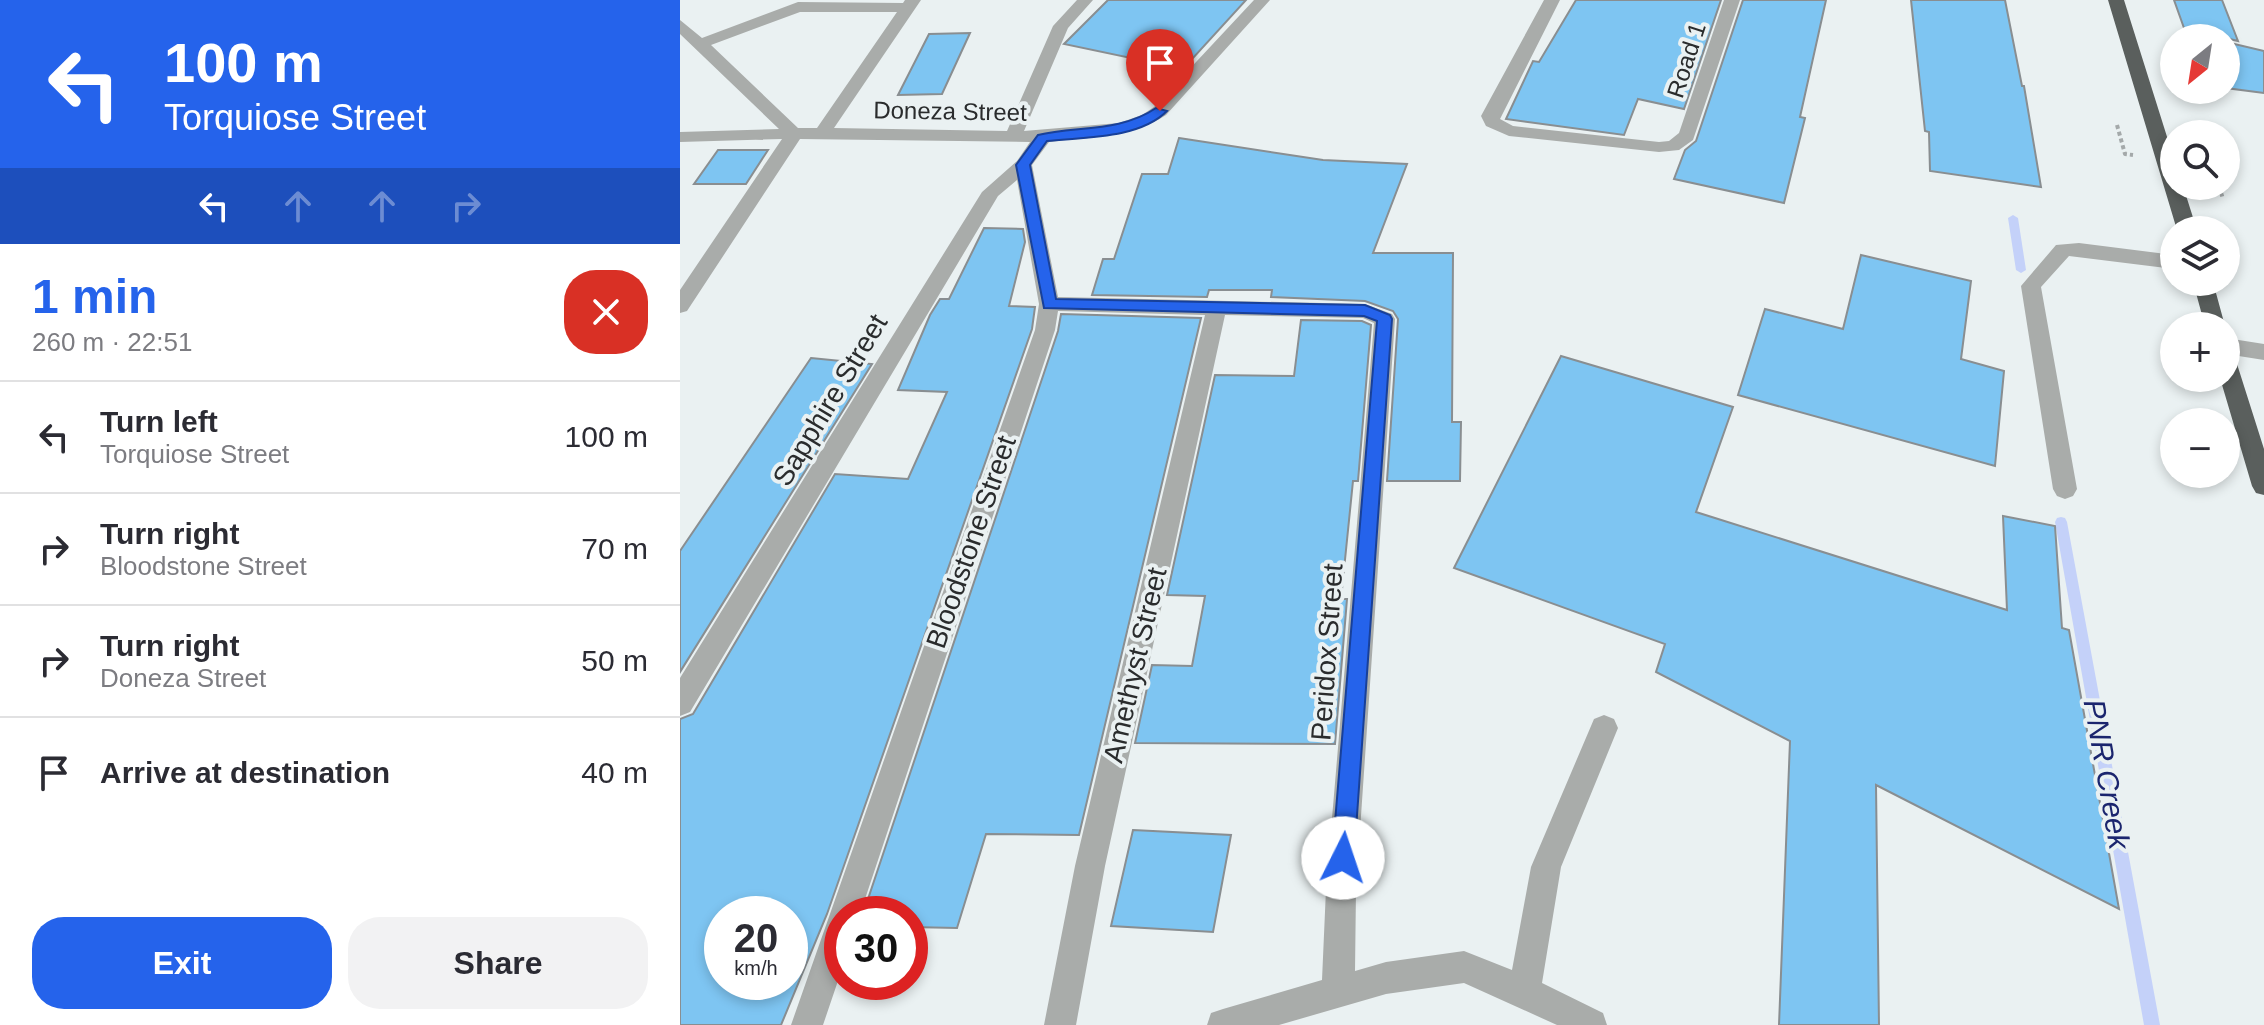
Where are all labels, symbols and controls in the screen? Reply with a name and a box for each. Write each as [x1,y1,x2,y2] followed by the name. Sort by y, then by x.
[1661,19,1711,101] street label: Road 1
[2160,24,2240,104] north arrow
[2160,24,2240,488] map controls
[1126,29,1194,111] pin
[164,31,323,94] text: 100 m
[32,32,136,136] icon: left
[1138,41,1182,85] icon: arrive
[873,96,1027,126] street label: Doneza Street
[164,97,426,138] text: Torquiose Street
[2160,120,2240,200] button: search
[192,184,236,228] icon: left
[276,184,320,228] icon: ahead
[360,184,404,228] icon: ahead
[444,184,488,228] icon: right
[2160,216,2240,296] button: layers
[32,270,157,323] text: 1 min
[564,270,648,354] button: close
[767,308,894,491] street label: Sapphire Street
[2160,312,2240,392] button: +
[32,327,192,357] text: 260 m · 22:51
[100,405,218,438] text: Turn left
[2160,408,2240,488] button: −
[32,415,76,459] icon: left
[565,420,648,453] text: 100 m
[920,432,1022,652] street label: Bloodstone Street
[100,439,289,469] text: Torquiose Street
[100,517,239,550] text: Turn right
[32,527,76,571] icon: right
[581,532,648,565] text: 70 m
[100,551,307,581] text: Bloodstone Street
[1305,562,1349,742] street label: Peridox Street
[1097,564,1173,766] street label: Amethyst Street
[100,629,239,662] text: Turn right
[32,639,76,683] icon: right
[581,644,648,677] text: 50 m
[100,663,266,693] text: Doneza Street
[2078,696,2137,854] water label: PNR Creek
[32,751,76,795] icon: arrive
[100,756,390,789] text: Arrive at destination
[581,756,648,789] text: 40 m
[1301,816,1385,900] position arrow
[824,896,928,1000] speed limit sign: 30
[734,916,778,960] text: 20
[32,917,332,1009] button: Exit
[348,917,648,1009] button: Share
[734,957,778,979] text: km/h

